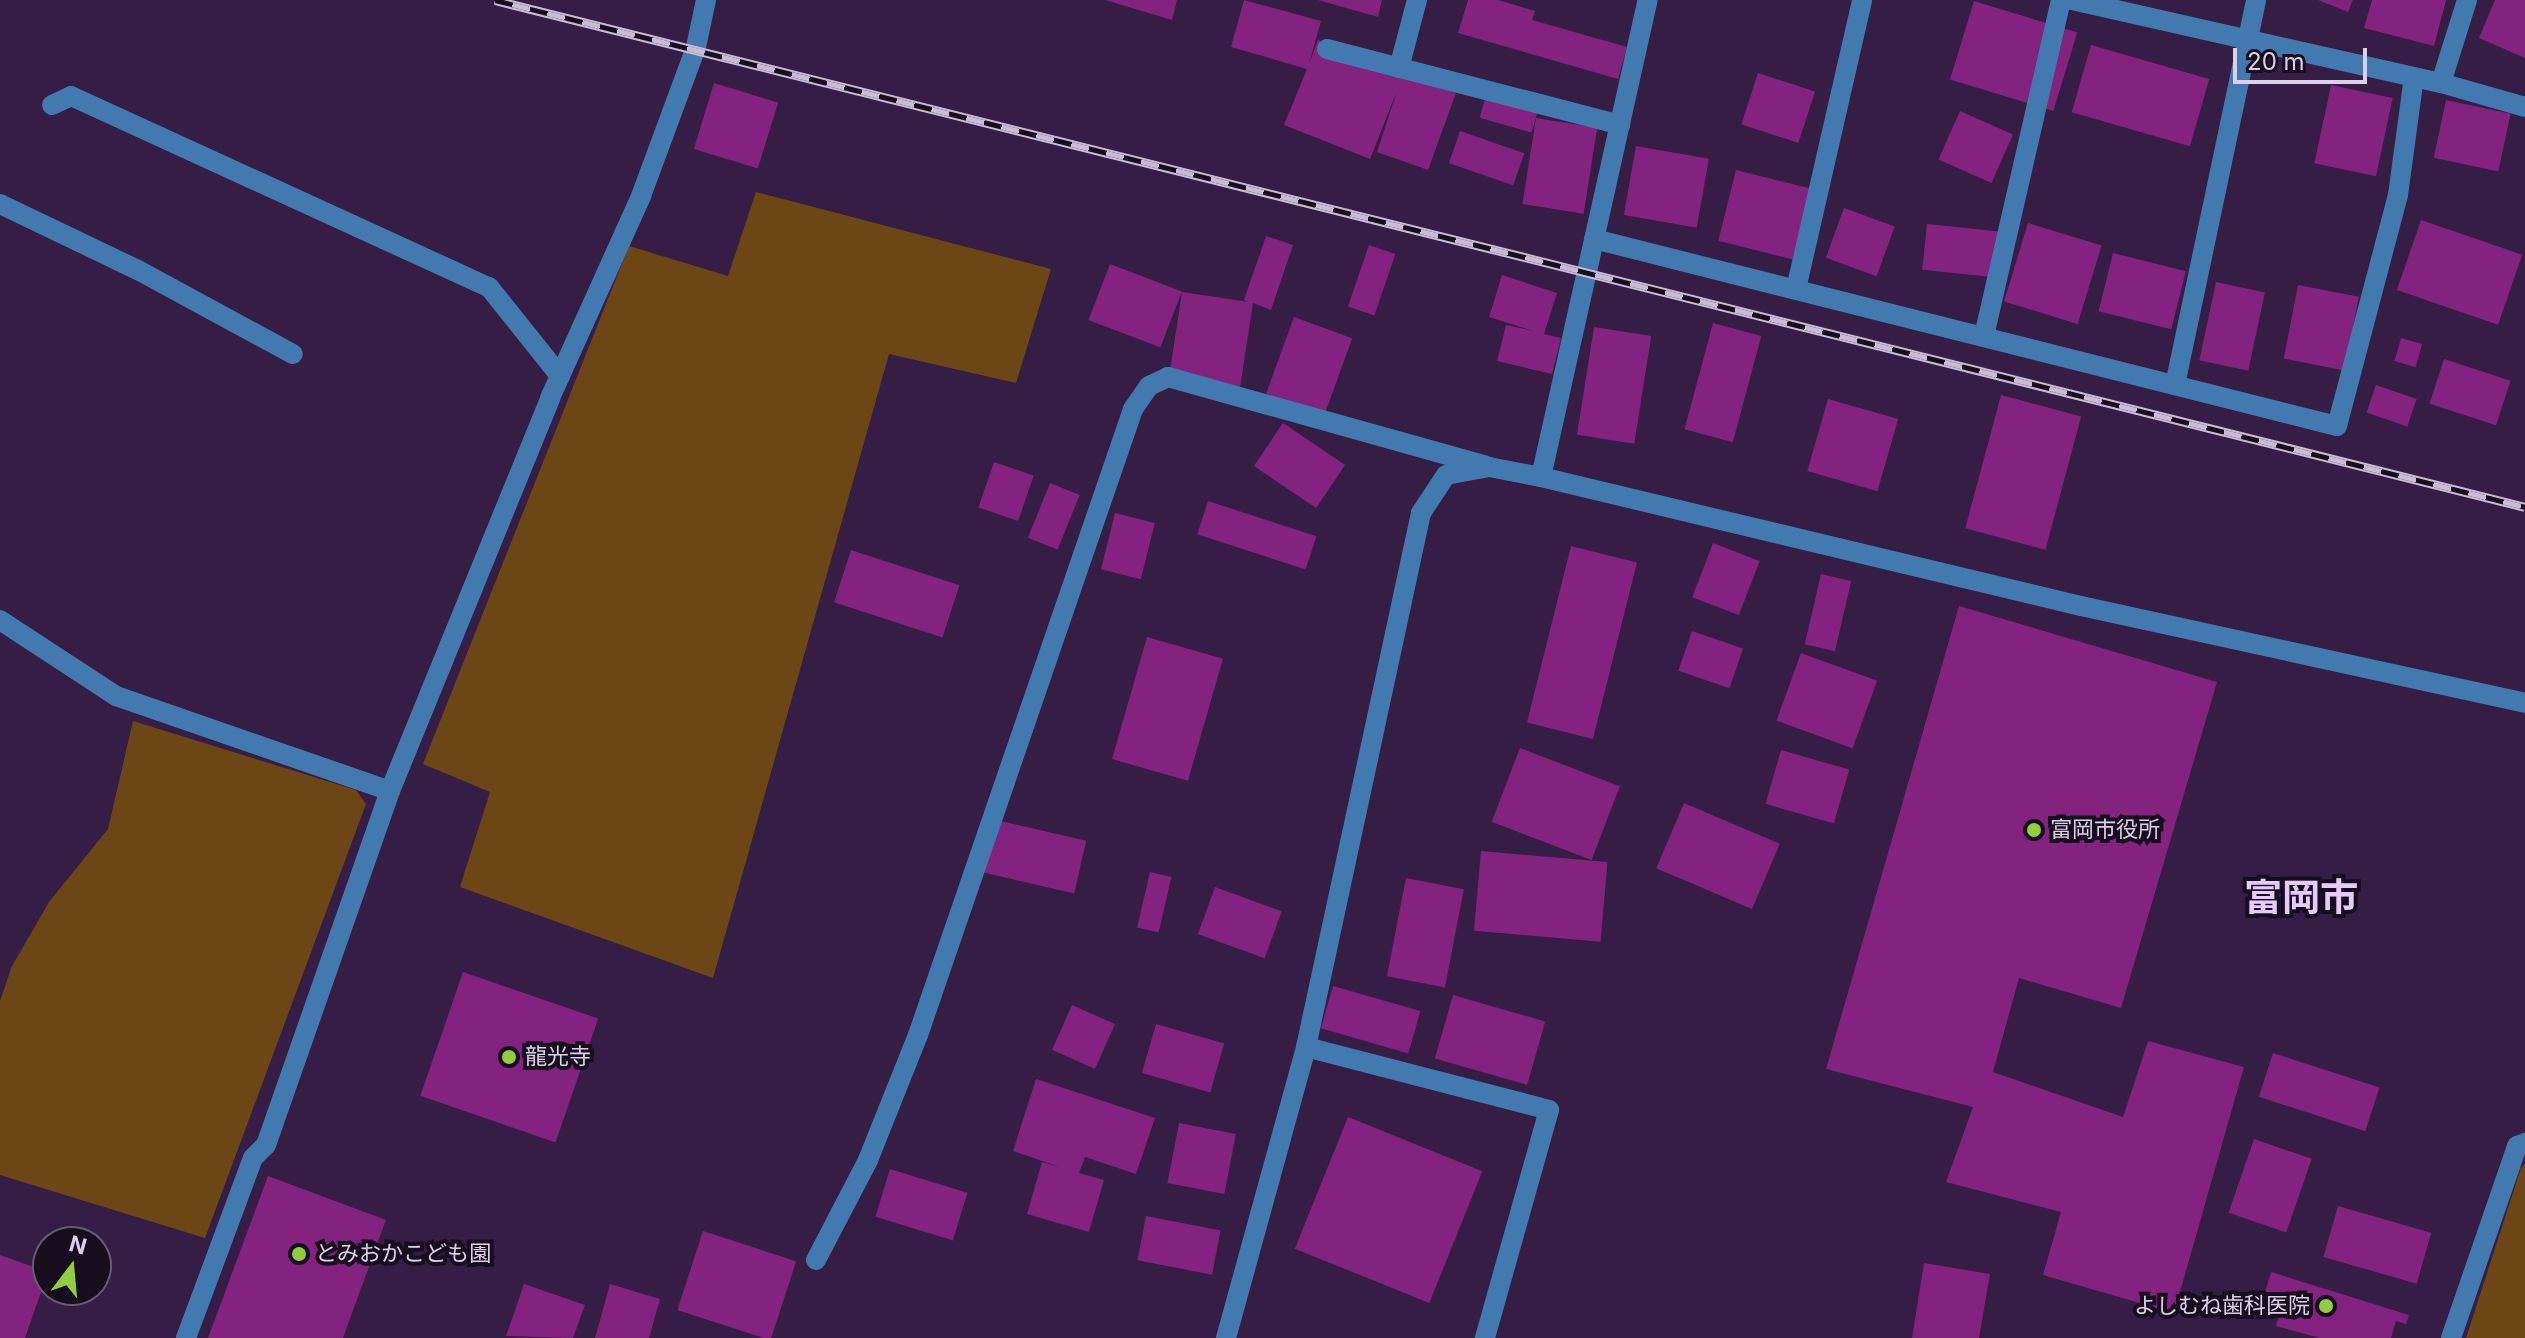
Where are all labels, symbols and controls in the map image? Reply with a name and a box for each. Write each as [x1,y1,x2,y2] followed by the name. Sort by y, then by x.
[2237,32,2371,82] scale bar
[2247,47,2305,76] text: 20 m
[2050,817,2160,843] place label: 富岡市役所
[2025,821,2043,839] marker: 富岡市役所
[2244,875,2358,921] district label: 富岡市
[525,1044,591,1070] place label: 龍光寺
[500,1048,518,1066] marker: 龍光寺
[32,1226,112,1306] north arrow
[66,1230,90,1260] text: N
[315,1241,491,1267] place label: とみおかこども園
[290,1245,308,1263] marker: とみおかこども園
[2134,1293,2310,1319] place label: よしむね歯科医院
[2317,1297,2335,1315] marker: よしむね歯科医院

